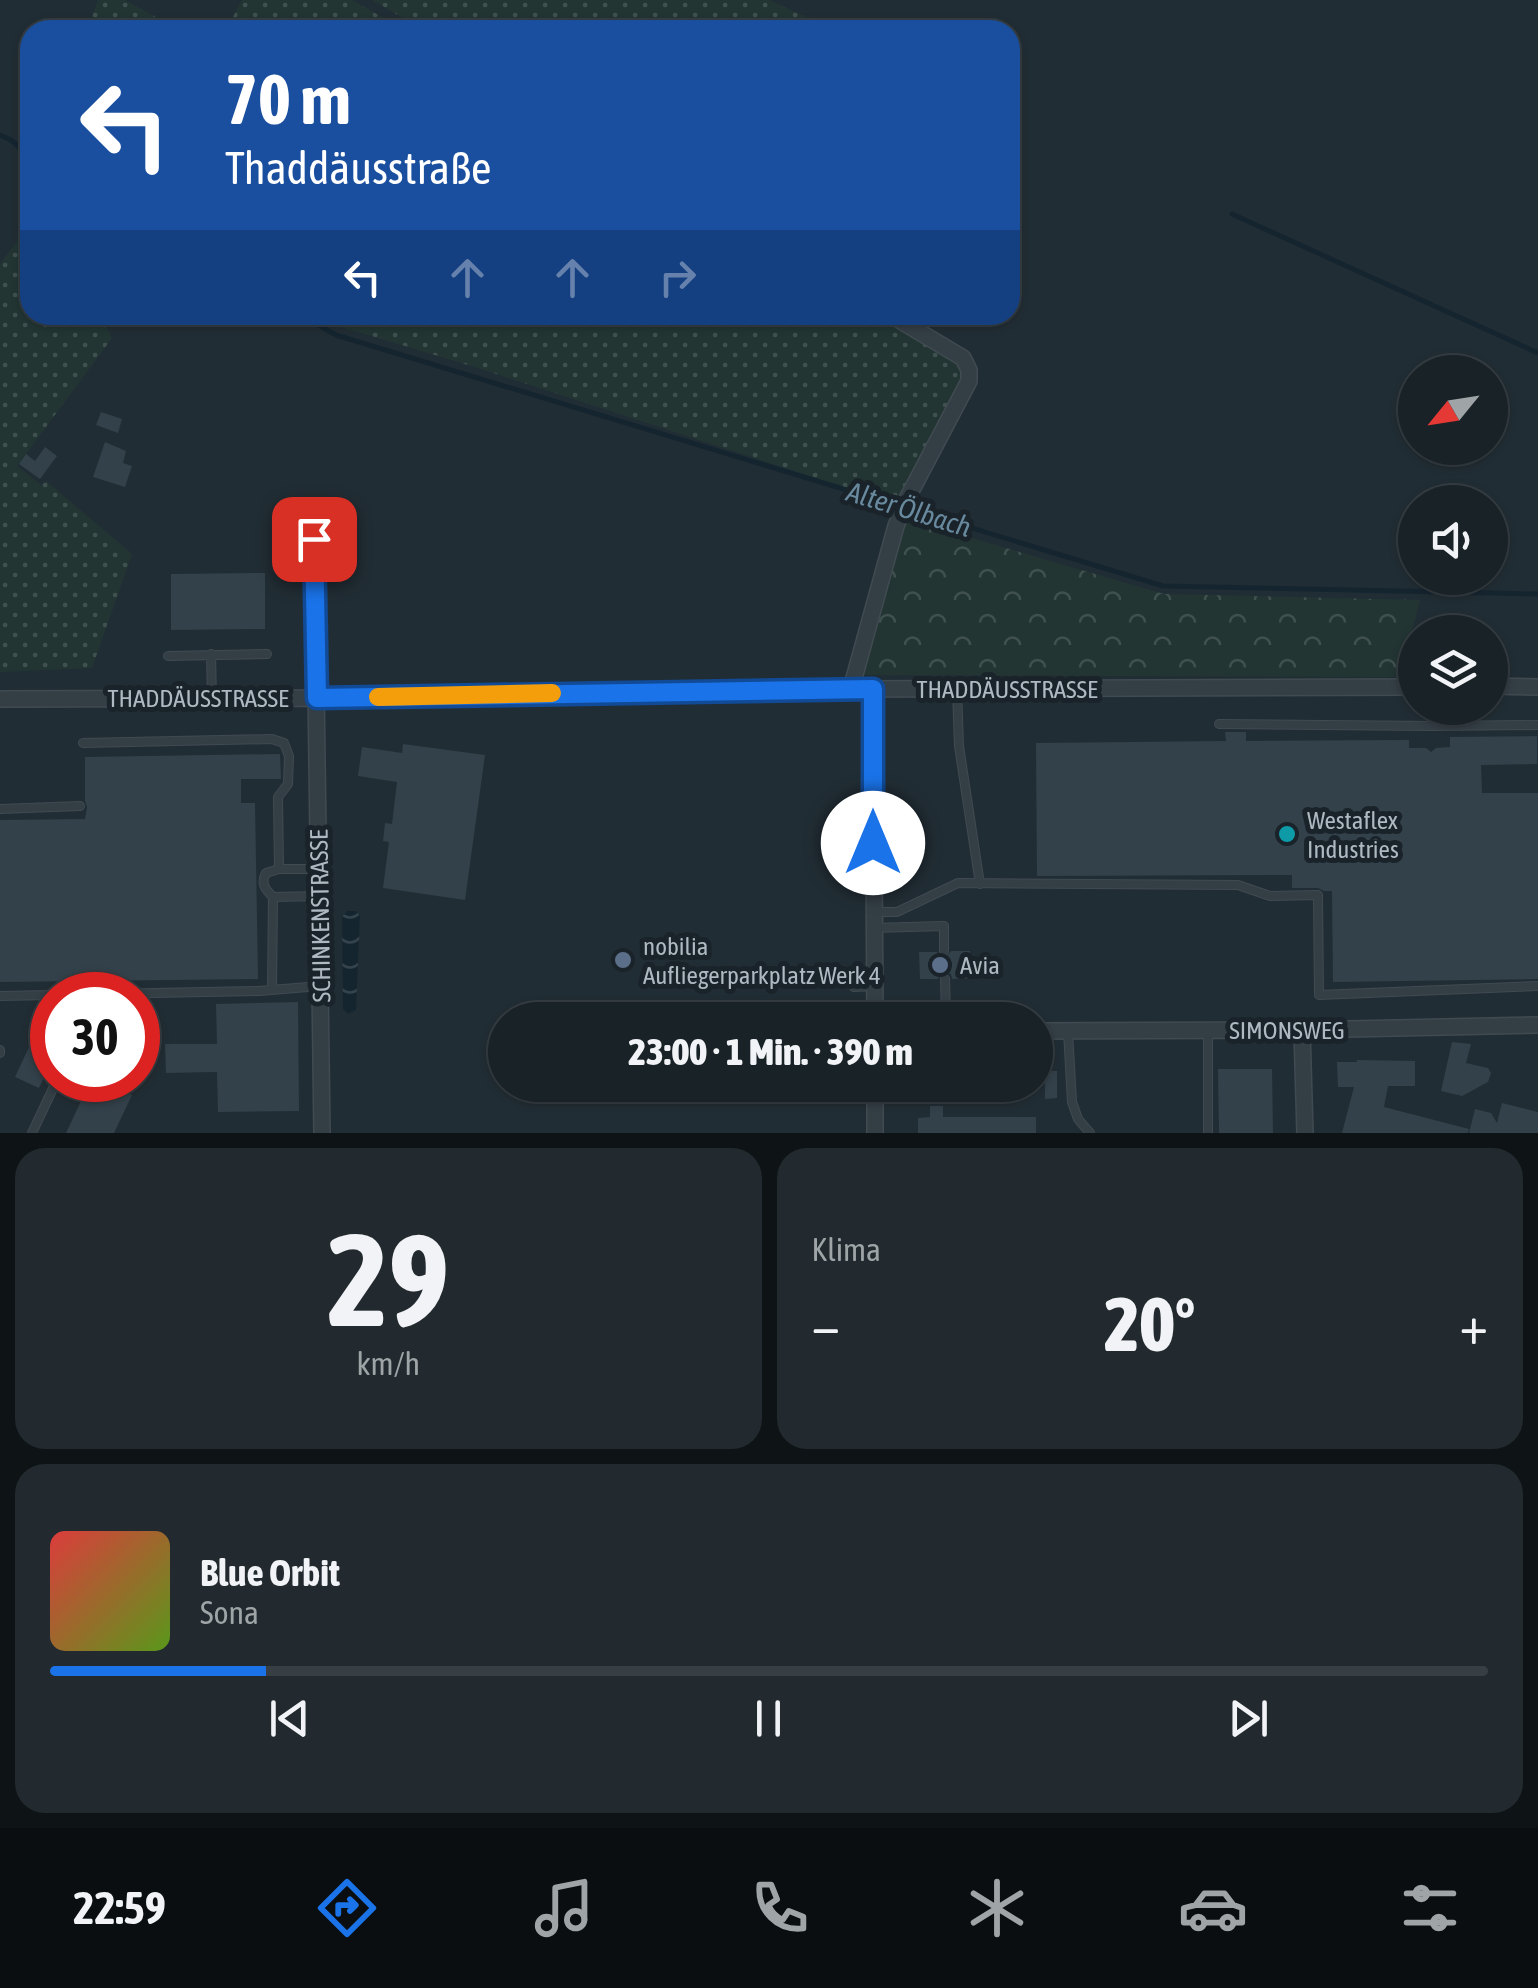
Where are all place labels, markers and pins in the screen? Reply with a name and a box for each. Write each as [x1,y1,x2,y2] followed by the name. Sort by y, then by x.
[272,497,357,582] pin
[1307,806,1399,863] place label: Westaflex Industries
[1276,823,1298,845] marker: Westaflex Industries
[643,932,881,989] place label: nobilia Aufliegerparkplatz Werk 4
[612,949,634,971] marker: nobilia Aufliegerparkplatz Werk 4
[960,951,1000,979] place label: Avia
[929,954,951,976] marker: Avia

